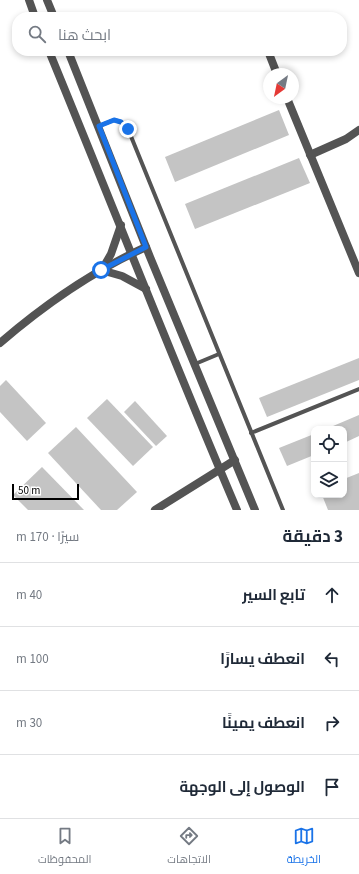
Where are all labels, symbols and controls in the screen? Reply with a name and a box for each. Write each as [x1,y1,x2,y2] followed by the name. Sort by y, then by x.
[12,12,347,56] search box
[26,23,48,45] icon: search
[58,25,111,46] text: ابحث هنا
[263,68,299,104] north arrow
[119,120,137,138] route end
[92,261,110,279] route start
[311,426,347,498] map controls
[311,426,347,462] button: locate
[311,462,347,498] button: layers
[12,482,79,501] scale bar
[18,483,40,498] text: 50 m
[283,525,343,549] text: 3 دقيقة
[16,528,79,546] text: سيرًا · 170 m
[321,584,343,606] icon: ahead
[242,585,305,606] text: تابع السير
[16,586,42,604] text: 40 m
[321,648,343,670] icon: left
[220,649,305,670] text: انعطف يسارًا
[16,650,49,668] text: 100 m
[321,712,343,734] icon: right
[222,713,305,734] text: انعطف يمينًا
[16,714,42,732] text: 30 m
[321,776,343,798] icon: arrive
[179,777,305,798] text: الوصول إلى الوجهة
[38,825,91,869] tab: المحفوظات
[167,825,211,869] tab: الاتجاهات
[287,825,321,869] tab: الخريطة

